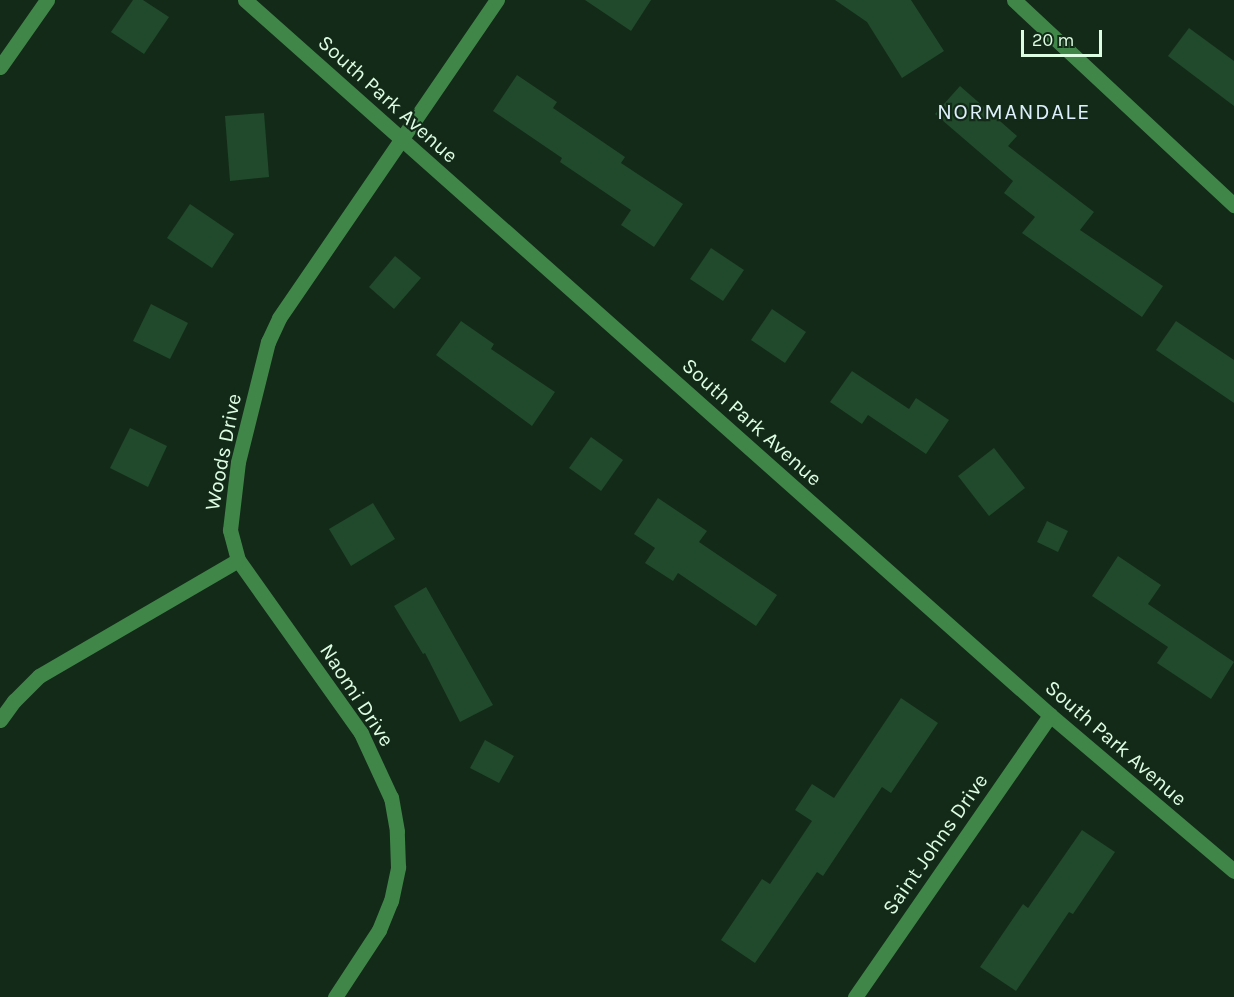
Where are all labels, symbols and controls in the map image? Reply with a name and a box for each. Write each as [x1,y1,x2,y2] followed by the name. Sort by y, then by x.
[1024,18,1105,56] scale bar
[1032,29,1074,51] text: 20 m
[313,30,463,168] street label: South Park Avenue
[937,100,1091,126] district label: NORMANDALE
[677,353,827,491] street label: South Park Avenue
[199,391,247,513] street label: Woods Drive
[314,639,400,751] street label: Naomi Drive
[1040,675,1192,811] street label: South Park Avenue
[877,769,993,919] street label: Saint Johns Drive

